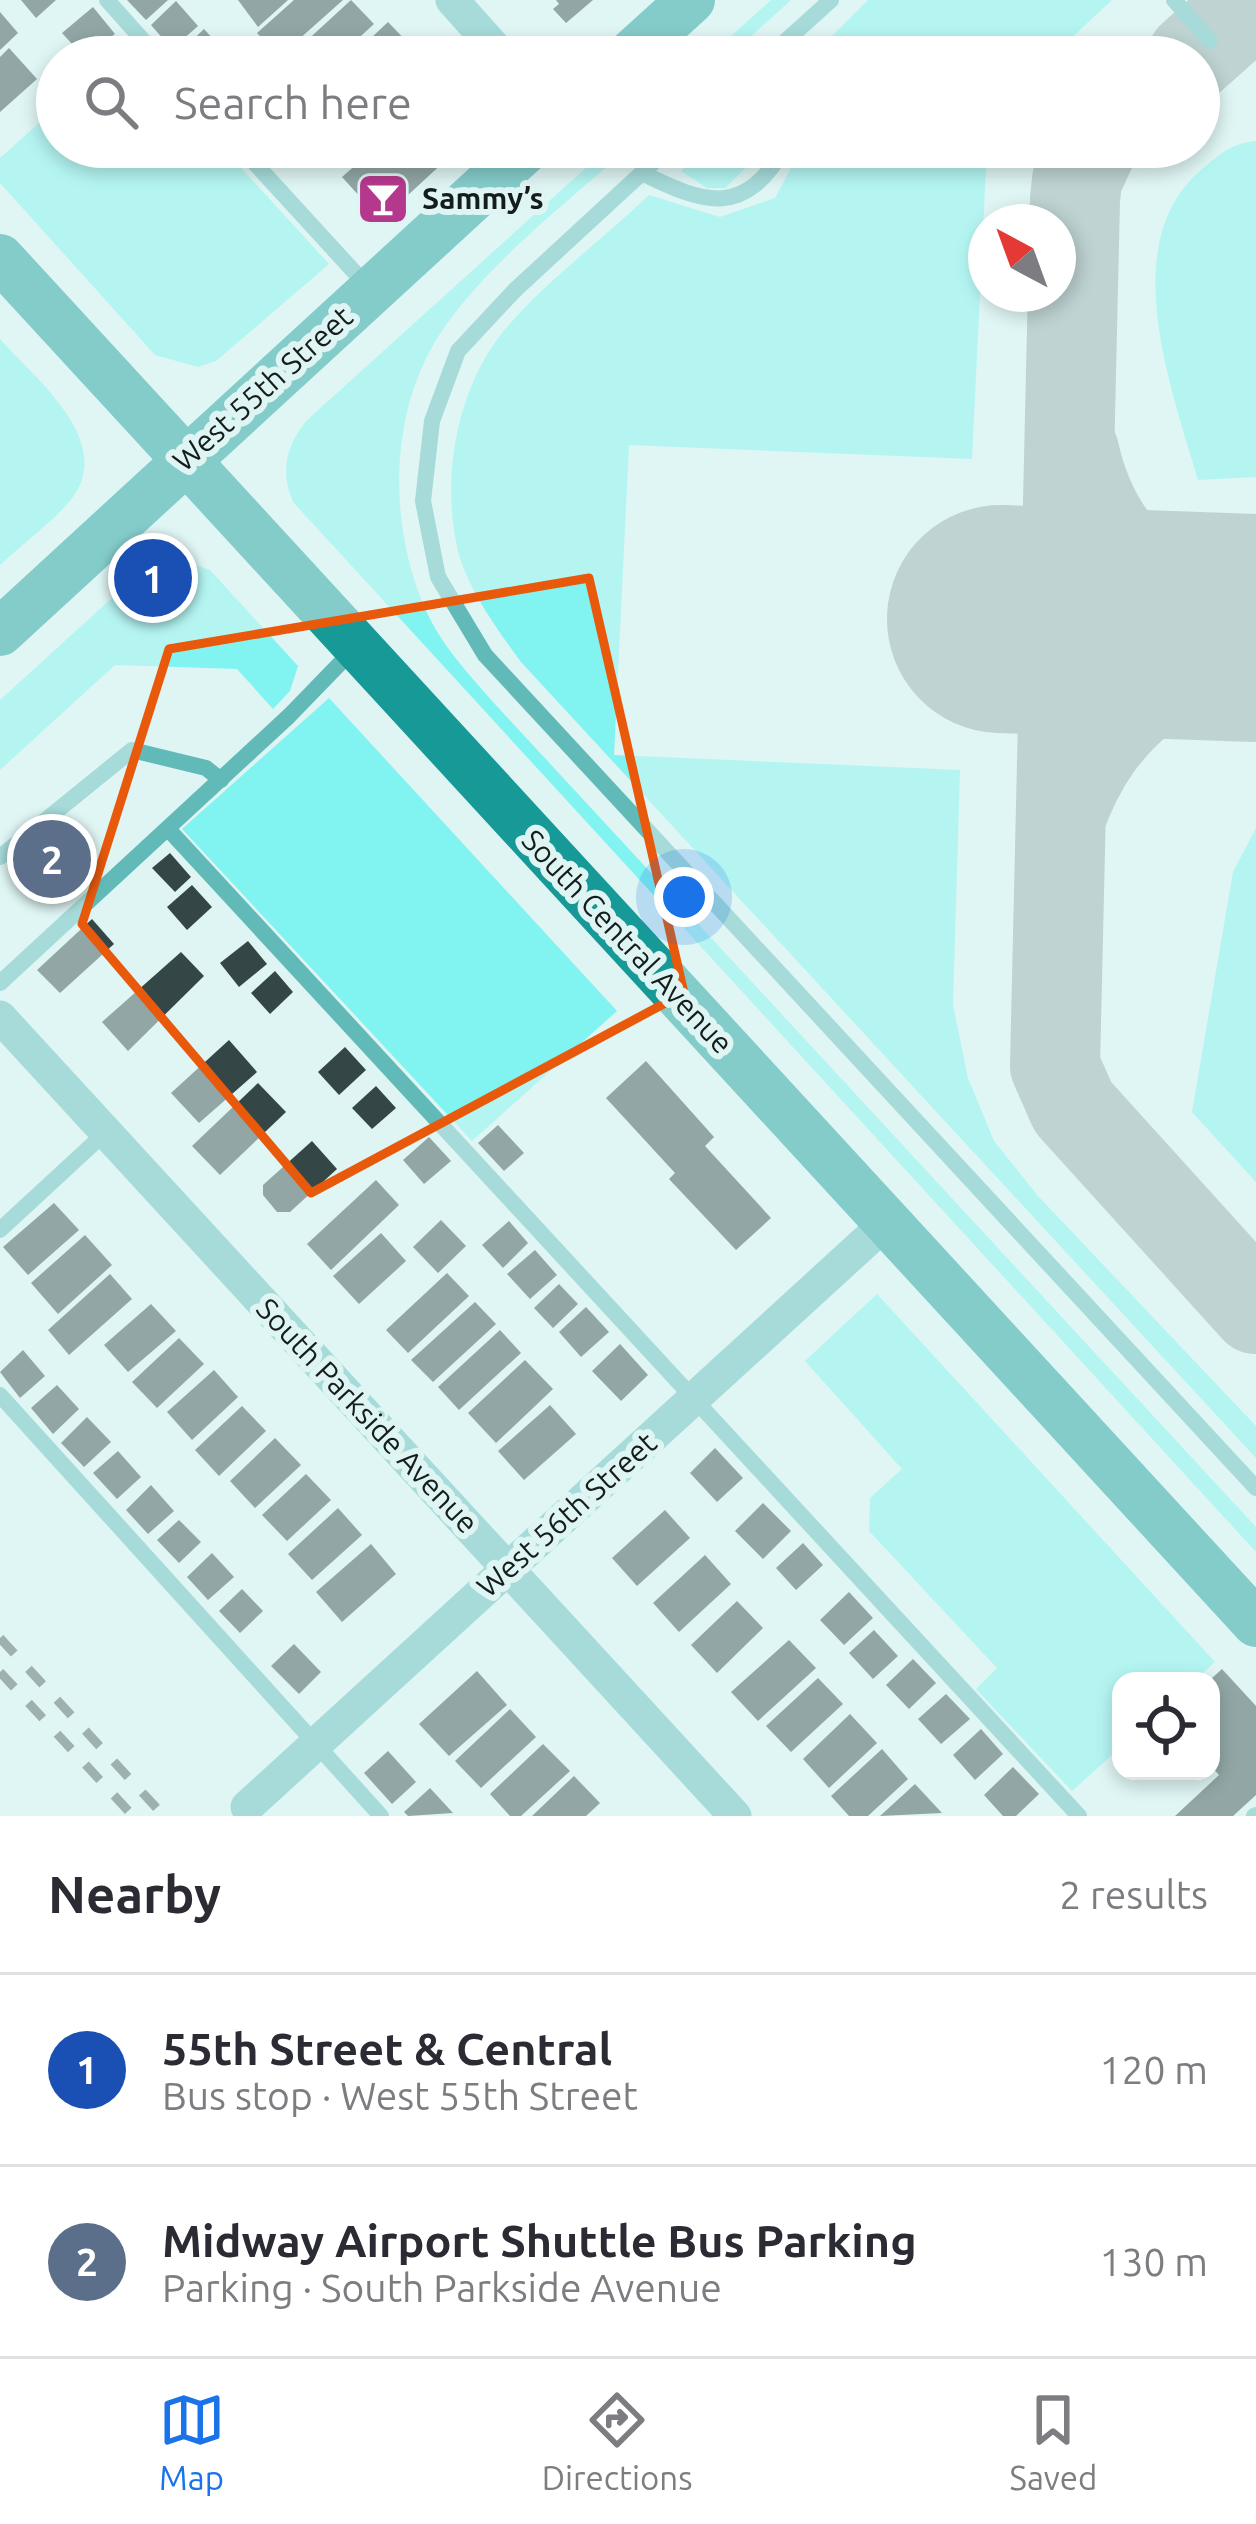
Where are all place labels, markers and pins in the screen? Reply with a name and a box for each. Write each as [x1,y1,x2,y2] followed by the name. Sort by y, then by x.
[355,171,411,227] bar icon: Sammy’s
[422,181,544,215] place label: Sammy’s
[114,533,192,623] pin: 1
[13,814,91,904] pin: 2

